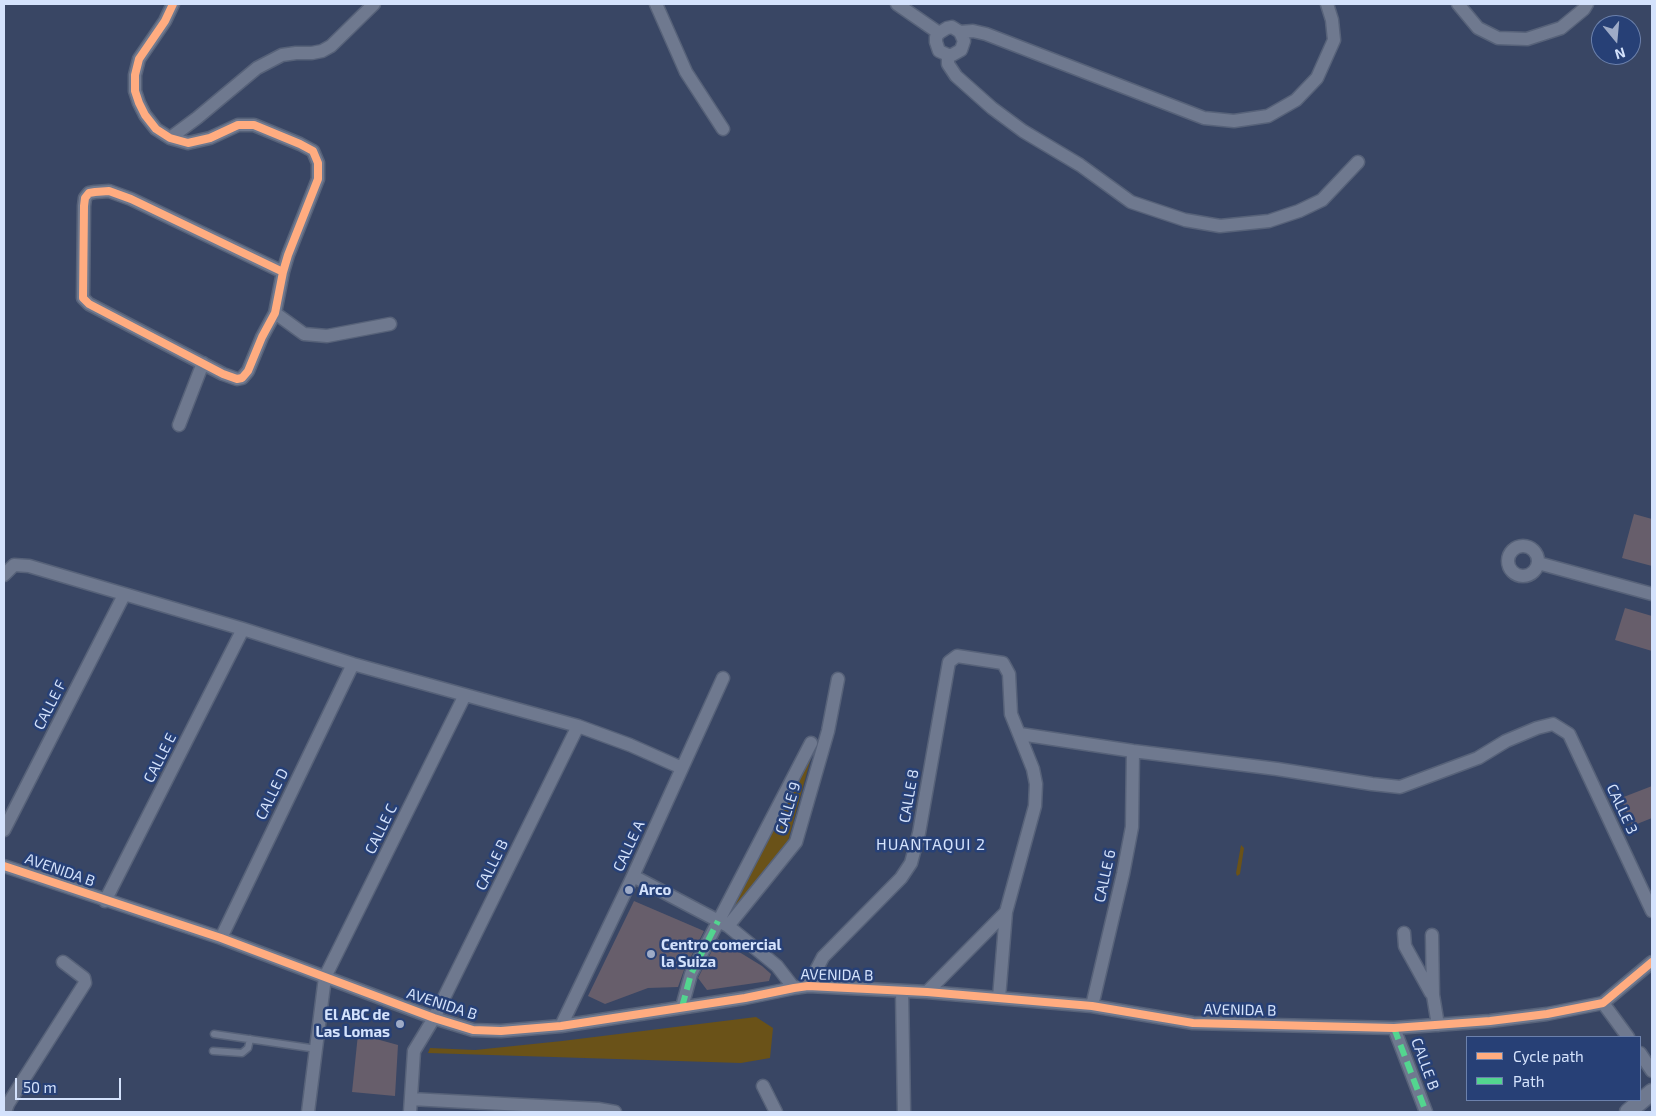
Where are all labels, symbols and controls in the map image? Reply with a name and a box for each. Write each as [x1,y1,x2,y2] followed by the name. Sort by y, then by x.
[1591,15,1641,65] north arrow
[1613,44,1628,63] text: N
[30,677,70,733] street label: CALLE F
[140,730,180,786] street label: CALLE E
[252,765,292,823] street label: CALLE D
[895,768,923,824] street label: CALLE 8
[772,780,804,836] street label: CALLE 9
[1603,781,1641,837] street label: CALLE 3
[361,801,401,857] street label: CALLE C
[609,818,649,874] street label: CALLE A
[875,835,987,855] district label: HUANTAQUI 2
[472,837,512,893] street label: CALLE B
[1091,848,1119,904] street label: CALLE 6
[23,850,97,890] street label: AVENIDA B
[639,881,671,899] place label: Arco
[623,884,635,896] marker: Arco
[661,936,781,971] place label: Centro comercial la Suiza
[645,948,657,960] marker: Centro comercial la Suiza
[800,965,874,985] street label: AVENIDA B
[405,984,479,1024] street label: AVENIDA B
[1203,1000,1277,1020] street label: AVENIDA B
[316,1006,390,1041] place label: El ABC de Las Lomas
[394,1018,406,1030] marker: El ABC de Las Lomas
[1407,1035,1443,1093] street label: CALLE B
[1466,1036,1641,1101] legend
[1513,1047,1584,1065] text: Cycle path
[18,1068,124,1100] scale bar
[1513,1072,1544,1090] text: Path
[23,1078,57,1096] text: 50 m

